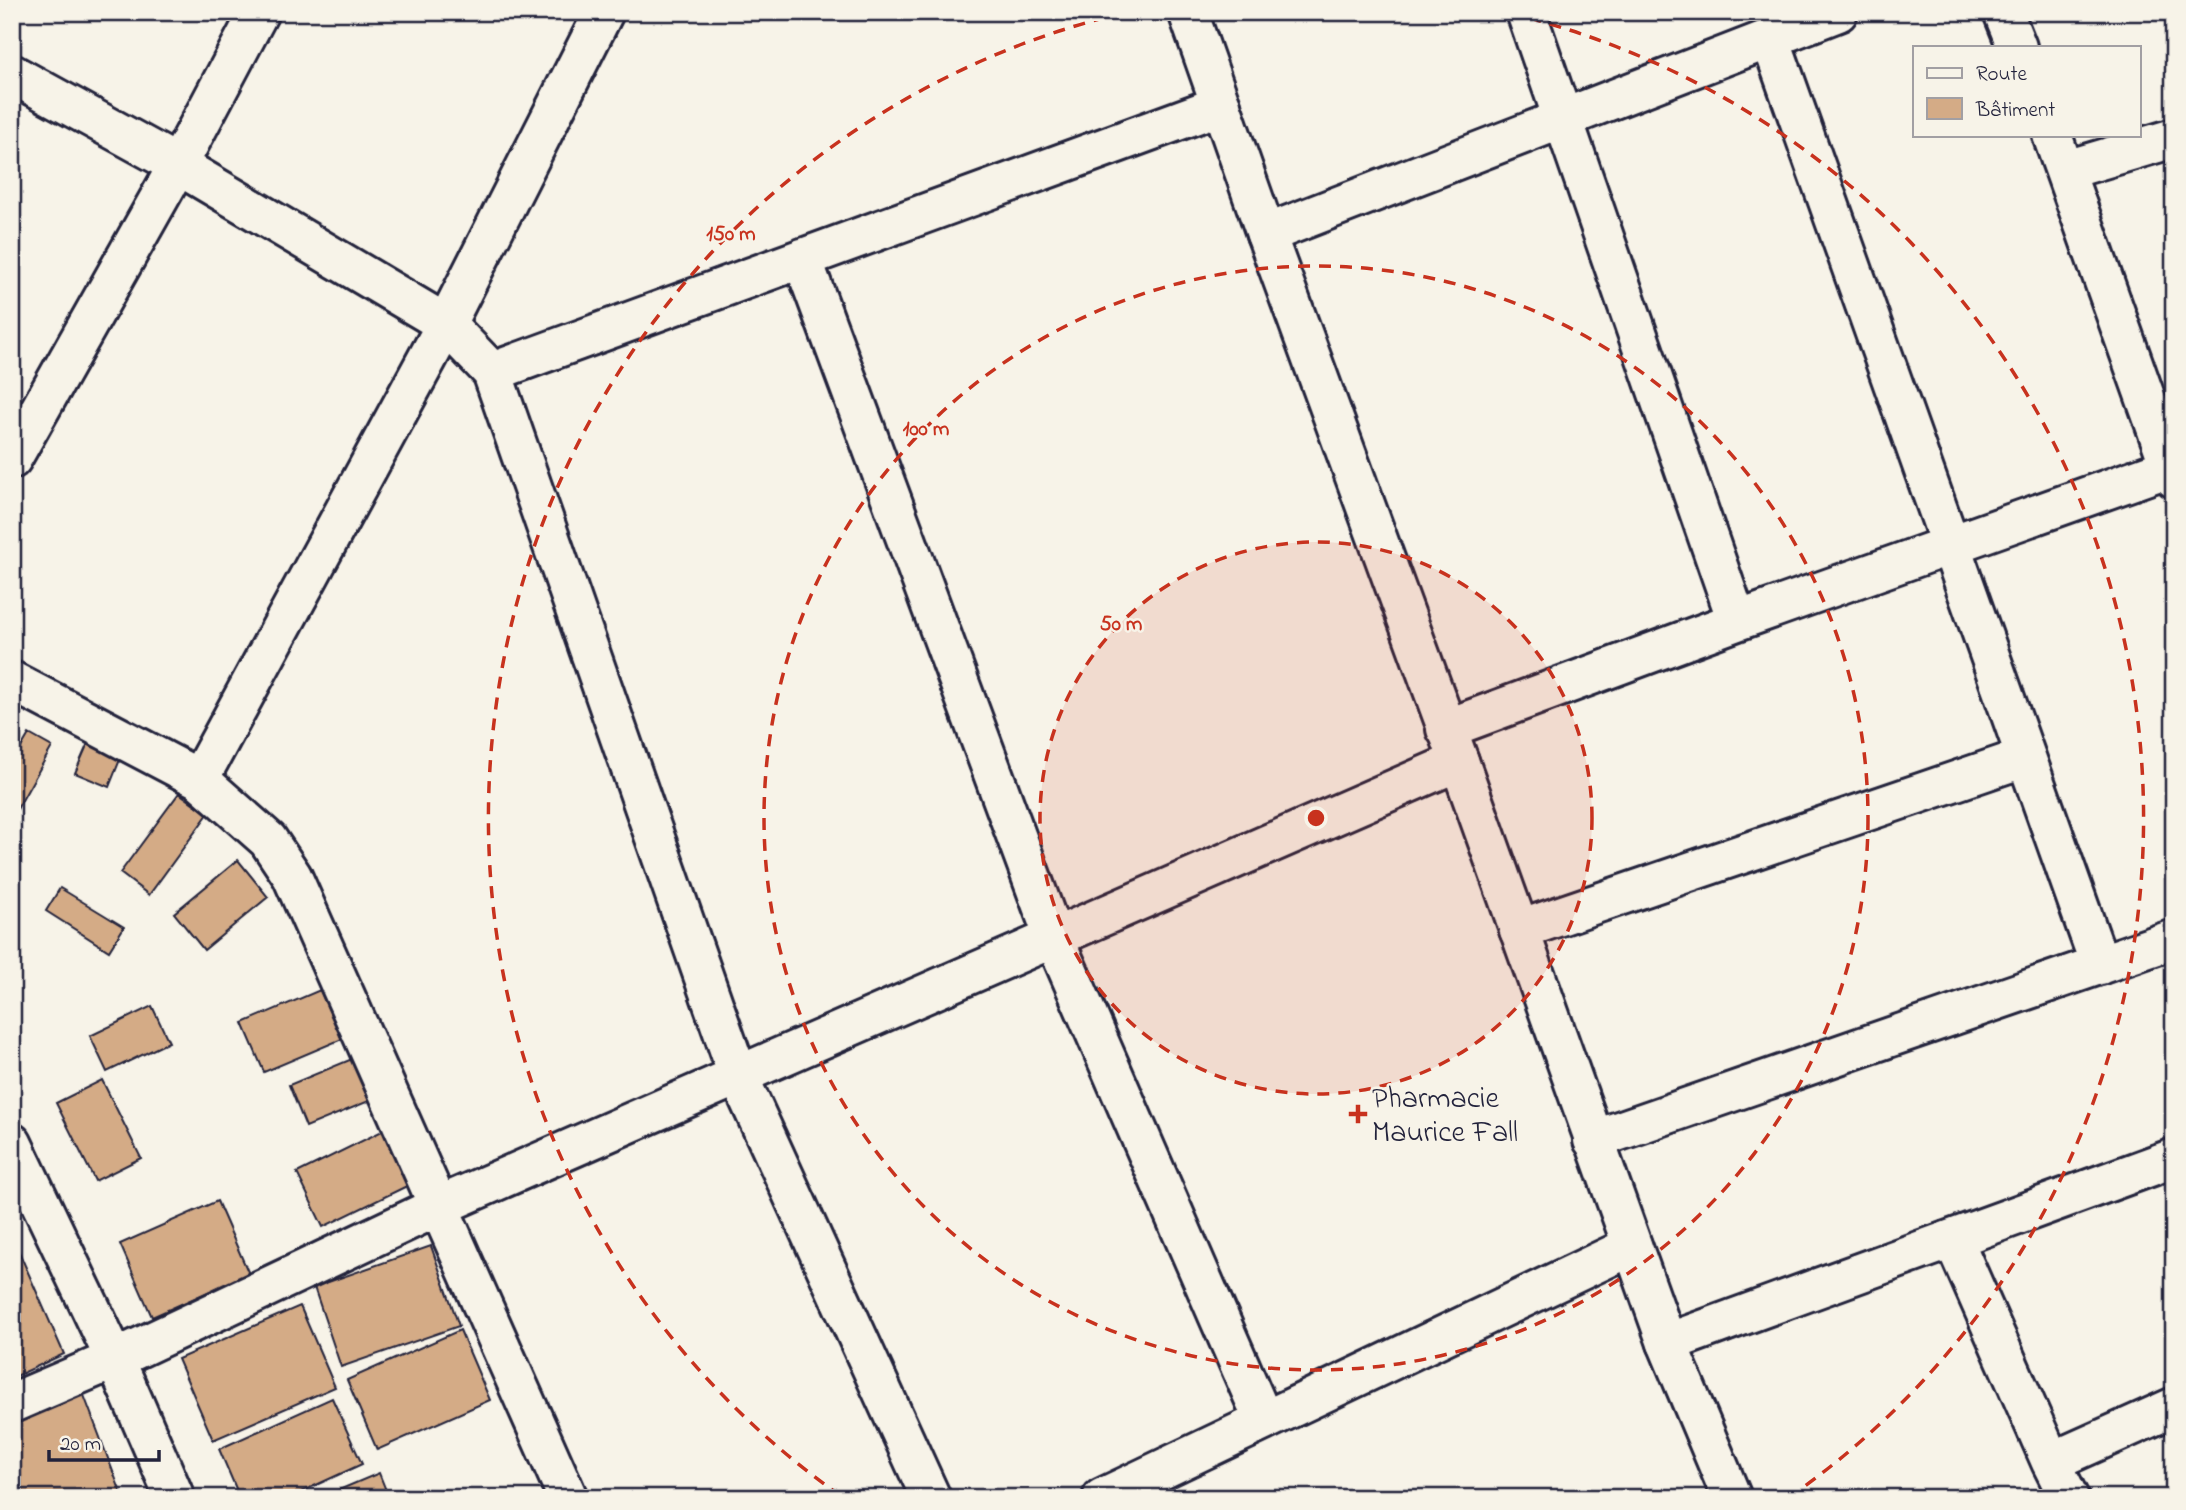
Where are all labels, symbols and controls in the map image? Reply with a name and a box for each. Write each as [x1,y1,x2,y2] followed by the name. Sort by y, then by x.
[1913,46,2140,136] legend
[1976,60,2028,90] text: Route
[1975,96,2055,126] text: Bâtiment
[706,220,756,250] text: 150 m
[903,415,949,445] text: 100 m
[1100,610,1142,640] text: 50 m
[1304,806,1328,830] centre of rings
[1372,1078,1518,1156] place label: Pharmacie Maurice Fall
[1350,1106,1366,1122] marker: Pharmacie Maurice Fall
[49,1419,159,1463] scale bar
[60,1430,101,1460] text: 20 m

